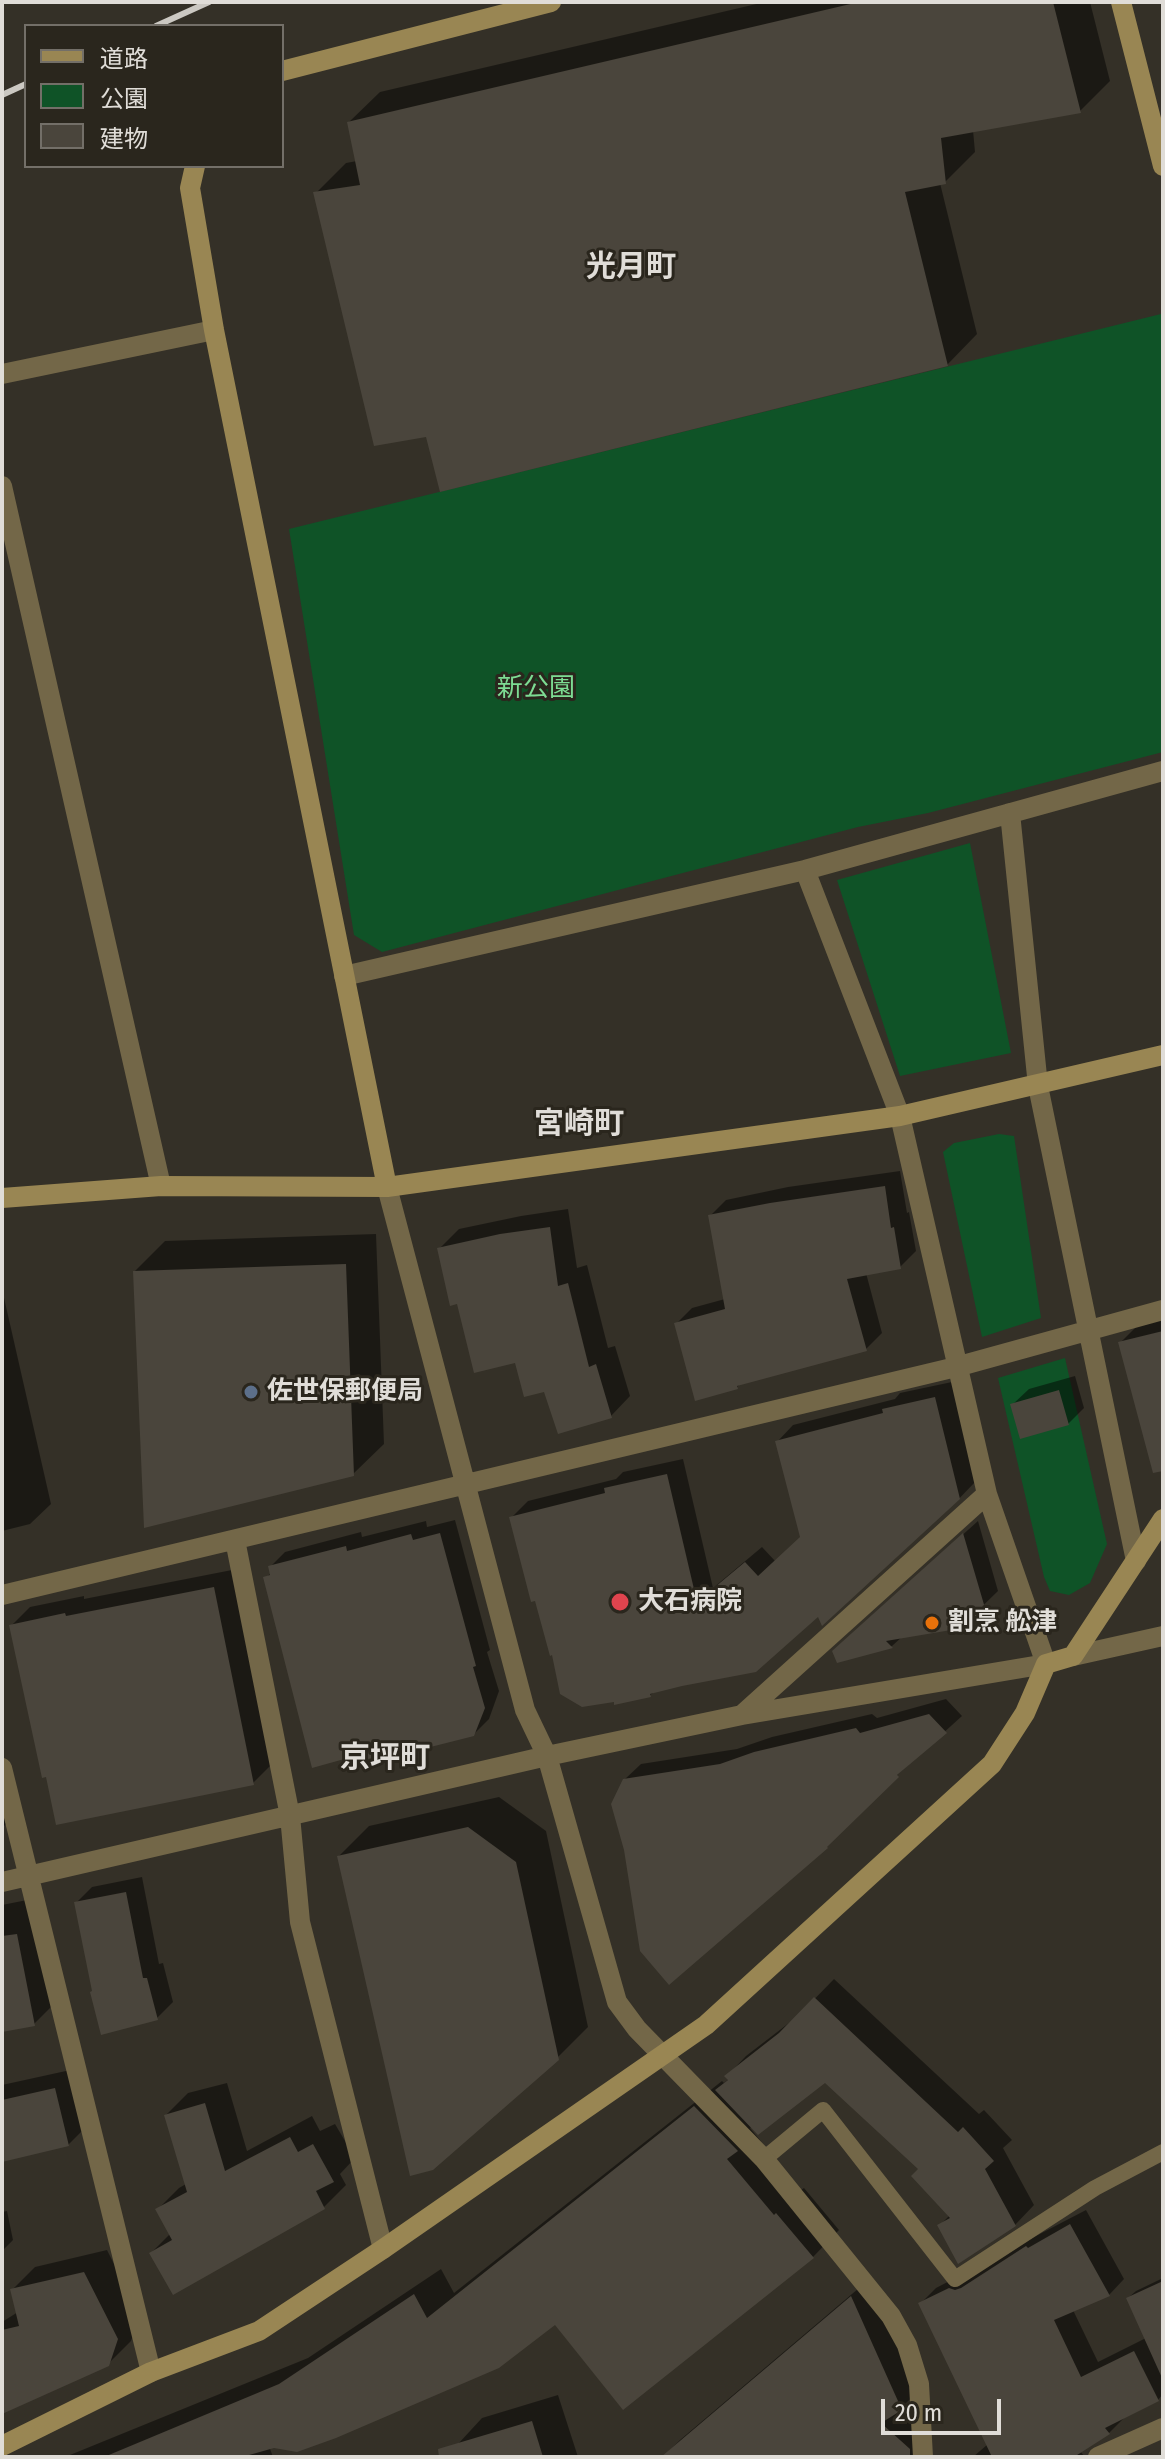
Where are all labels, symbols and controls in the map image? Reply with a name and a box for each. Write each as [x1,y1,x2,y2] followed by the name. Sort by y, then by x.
[24,24,284,168] legend
[100,45,148,73] text: 道路
[100,85,148,113] text: 公園
[100,125,148,153] text: 建物
[586,250,676,286] district label: 光月町
[497,673,575,705] park label: 新公園
[534,1107,624,1143] district label: 宮崎町
[267,1376,423,1408] place label: 佐世保郵便局
[242,1383,260,1401] marker: 佐世保郵便局
[638,1586,742,1618] place label: 大石病院
[609,1591,631,1613] marker: 大石病院
[948,1607,1057,1639] place label: 割烹 舩津
[923,1614,941,1632] marker: 割烹 舩津
[340,1741,430,1777] district label: 京坪町
[885,2383,1005,2433] scale bar
[895,2399,942,2427] text: 20 m

